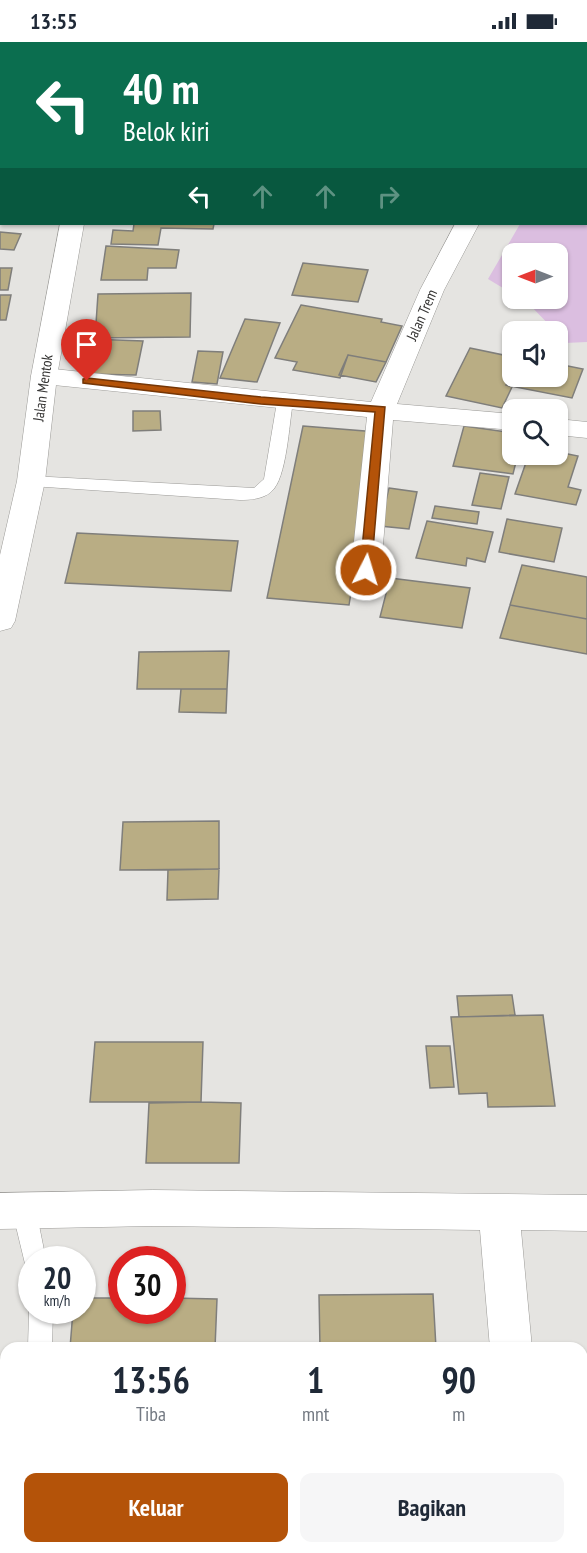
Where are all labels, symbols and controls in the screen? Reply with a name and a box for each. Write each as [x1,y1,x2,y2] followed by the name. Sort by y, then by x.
[30,7,78,35] text: 13:55
[123,61,200,116] text: 40 m
[24,66,102,144] icon: left
[123,114,210,148] text: Belok kiri
[183,180,216,213] icon: left
[246,180,279,213] icon: ahead
[309,180,342,213] icon: ahead
[372,180,405,213] icon: right
[502,243,568,309] north arrow
[502,243,568,465] map controls
[401,286,441,344] street label: Jalan Trem
[61,319,112,381] pin
[502,321,568,387] button: sound
[70,328,103,361] icon: arrive
[28,353,57,424] street label: Jalan Mentok
[502,399,568,465] button: search
[334,538,398,602] position arrow
[108,1246,186,1324] speed limit sign: 30
[43,1258,71,1297] text: 20
[44,1291,70,1310] text: km/h
[112,1356,190,1403] text: 13:56
[307,1356,324,1403] text: 1
[441,1356,476,1403] text: 90
[136,1401,166,1427] text: Tiba
[302,1401,329,1427] text: mnt
[452,1401,465,1427] text: m
[24,1473,288,1542] button: Keluar
[300,1473,564,1542] button: Bagikan

